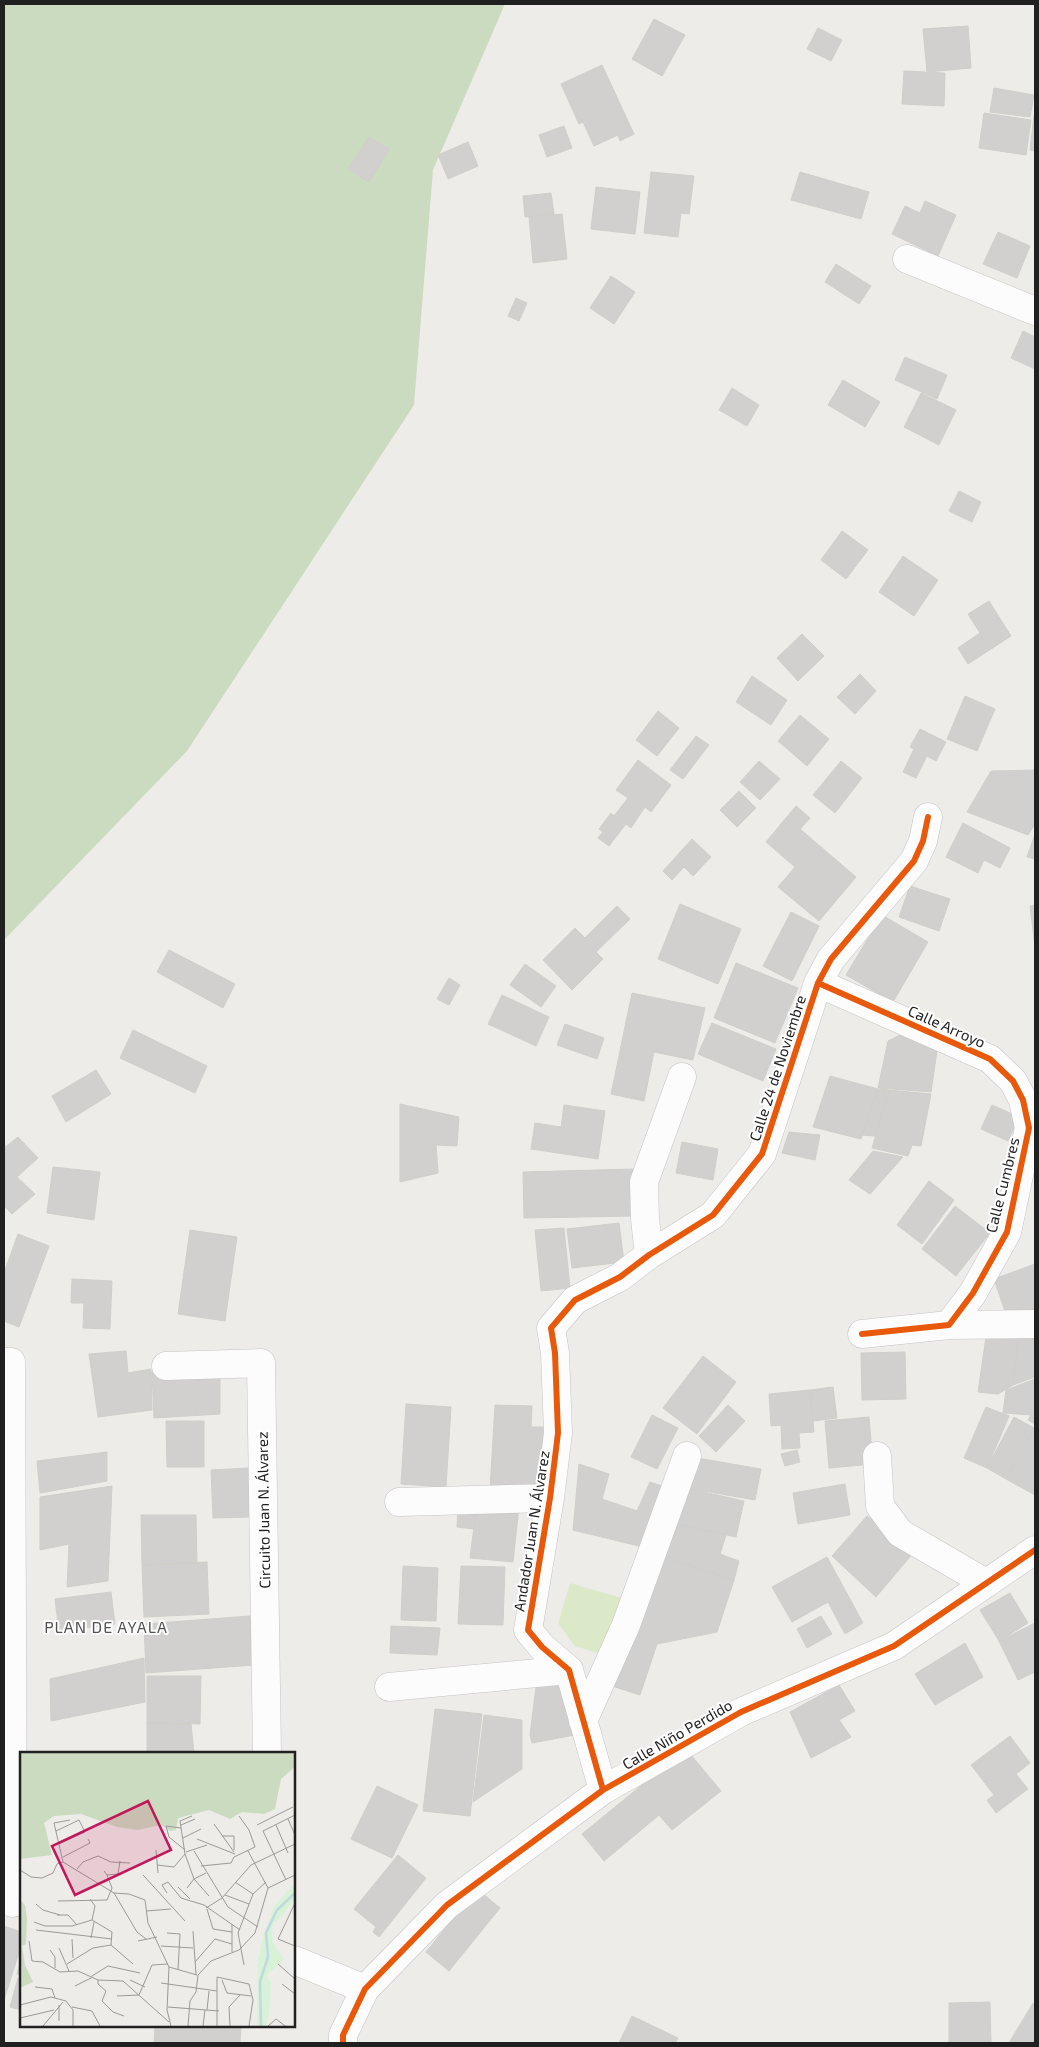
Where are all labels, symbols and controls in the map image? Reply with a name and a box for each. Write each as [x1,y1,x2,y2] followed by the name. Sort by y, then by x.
[745,993,809,1143] street label: Calle 24 de Noviembre
[906,1001,988,1051] street label: Calle Arroyo
[981,1136,1023,1234] street label: Calle Cumbres
[253,1431,273,1589] street label: Circuito Juan N. Álvarez
[509,1449,553,1613] street label: Andador Juan N. Álvarez
[44,1617,168,1636] district label: PLAN DE AYALA
[619,1695,735,1773] street label: Calle Niño Perdido
[20,1752,295,2027] inset map

